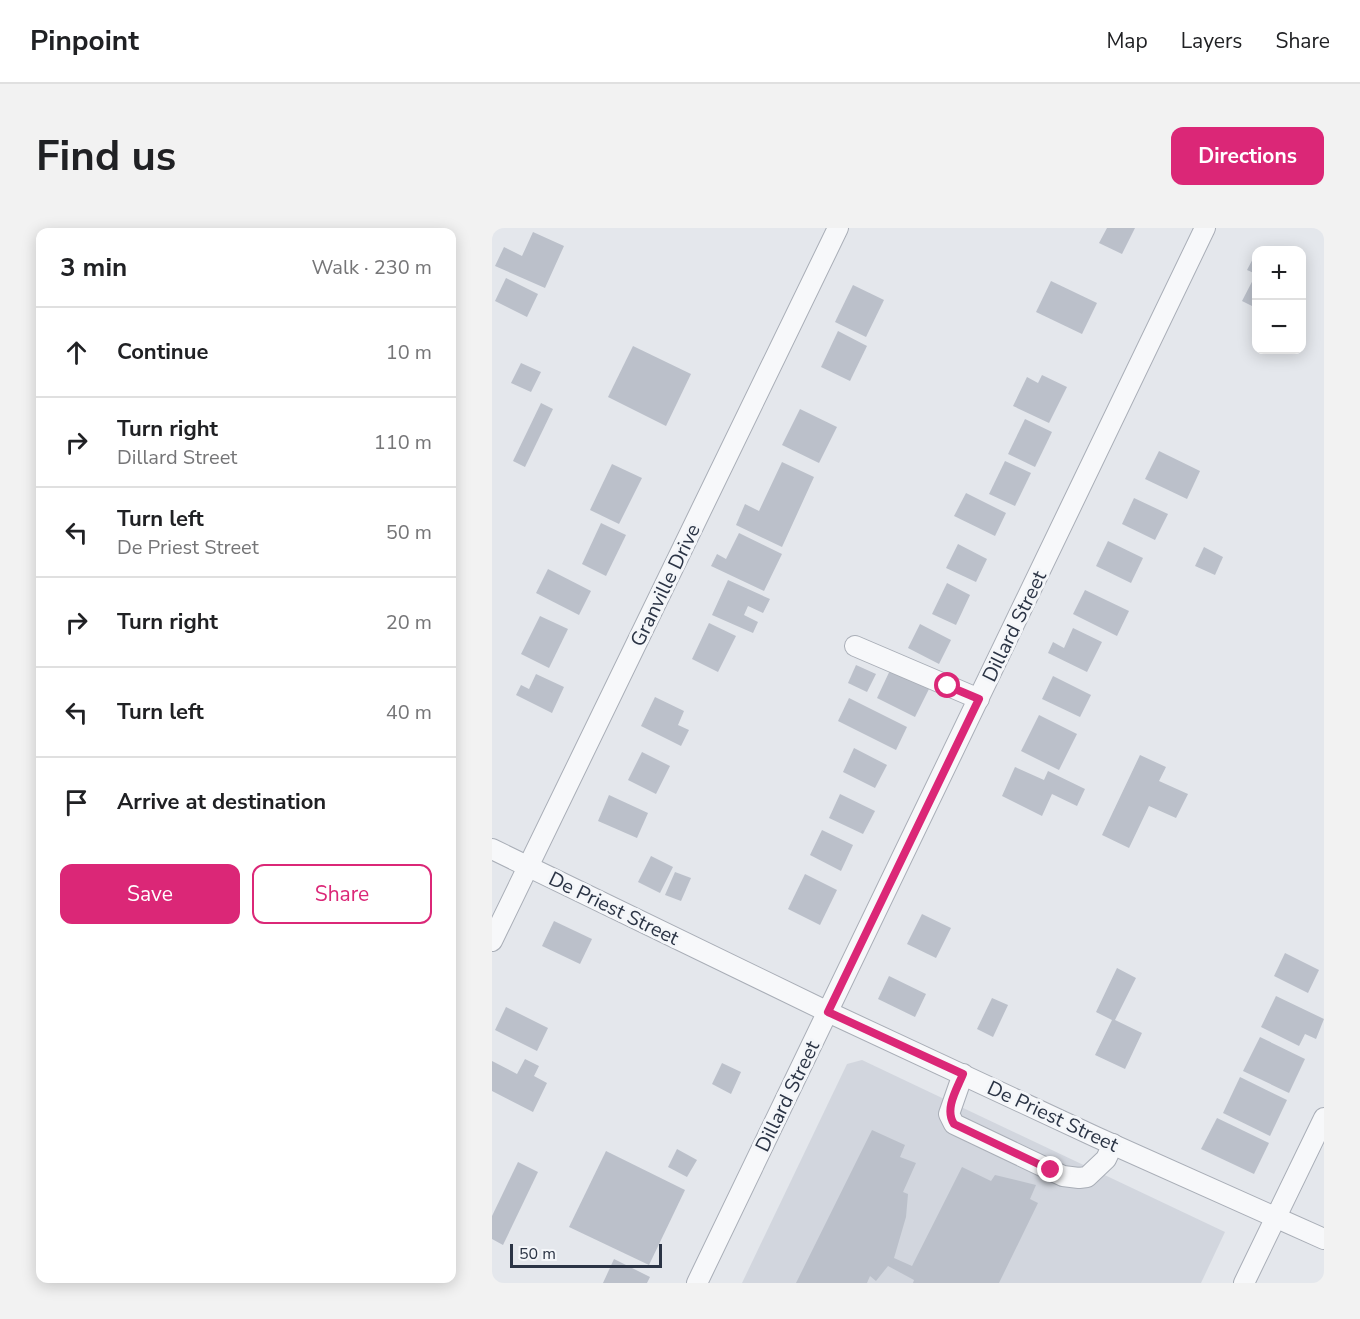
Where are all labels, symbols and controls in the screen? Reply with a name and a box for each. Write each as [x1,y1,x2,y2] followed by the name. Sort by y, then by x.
[30,22,139,60] text: Pinpoint
[1106,27,1148,55] text: Map
[1181,27,1242,55] text: Layers
[1275,27,1330,55] text: Share
[1171,127,1324,185] button: Directions
[36,128,176,185] text: Find us
[1252,246,1306,354] map controls
[1252,246,1306,300] button: +
[60,250,127,285] text: 3 min
[312,254,432,281] text: Walk · 230 m
[1252,300,1306,354] button: −
[60,336,93,369] icon: ahead
[117,337,208,367] text: Continue
[386,339,432,366] text: 10 m
[117,414,218,444] text: Turn right
[60,426,93,459] icon: right
[374,429,432,456] text: 110 m
[117,444,237,471] text: Dillard Street
[117,504,204,534] text: Turn left
[60,516,93,549] icon: left
[386,519,432,546] text: 50 m
[624,519,707,651] street label: Granville Drive
[117,534,259,561] text: De Priest Street
[976,565,1053,686] street label: Dillard Street
[60,606,93,639] icon: right
[117,607,218,637] text: Turn right
[386,609,432,636] text: 20 m
[934,672,960,698] route start
[60,696,93,729] icon: left
[117,697,204,727] text: Turn left
[386,699,432,726] text: 40 m
[60,786,93,819] icon: arrive
[117,787,326,817] text: Arrive at destination
[60,864,240,924] button: Save
[252,864,432,924] button: Share
[544,865,684,952] street label: De Priest Street
[749,1035,826,1156] street label: Dillard Street
[983,1074,1124,1159] street label: De Priest Street
[1037,1156,1063,1182] route end
[510,1241,662,1268] scale bar
[519,1243,556,1265] text: 50 m

